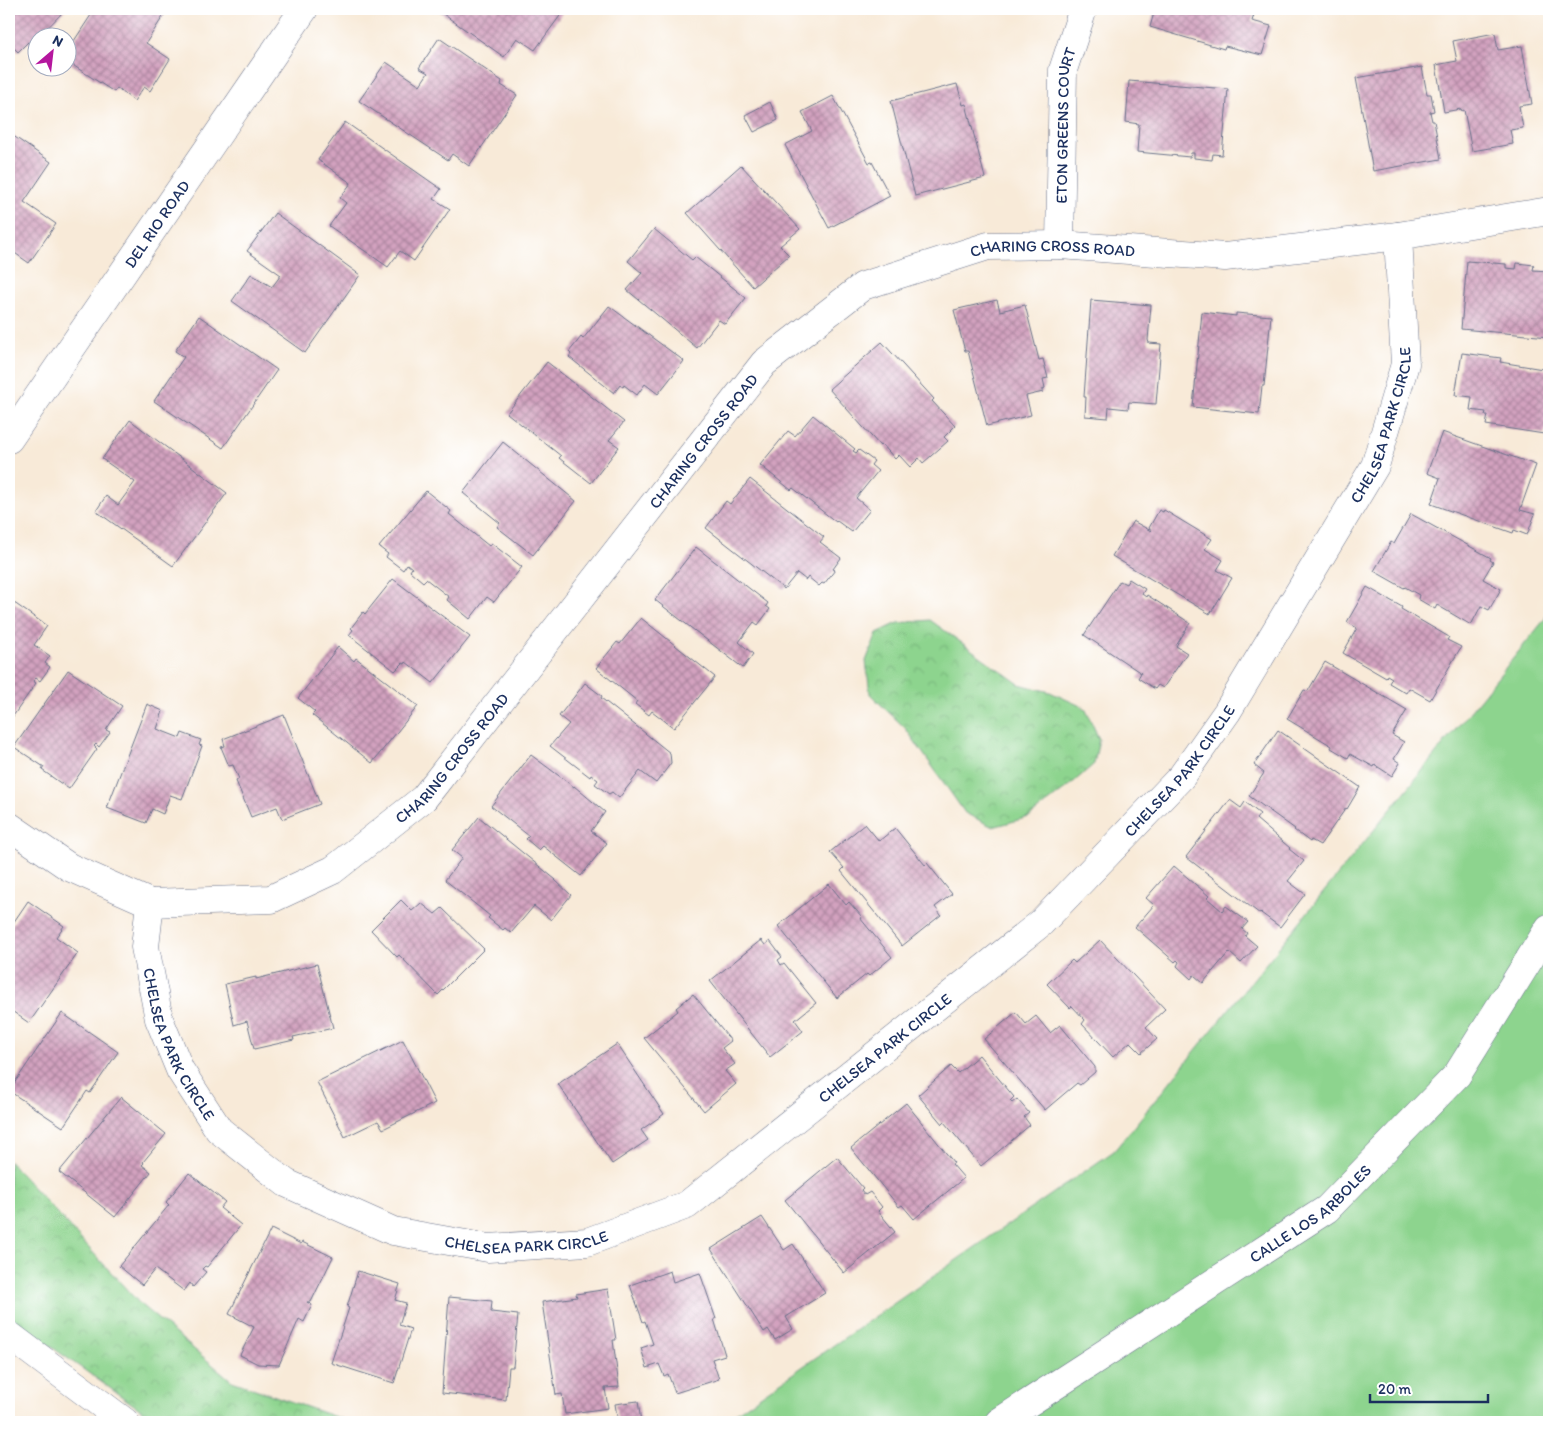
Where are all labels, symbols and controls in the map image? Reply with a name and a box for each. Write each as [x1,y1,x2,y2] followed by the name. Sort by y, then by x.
[28,28,78,78] north arrow
[50,31,66,51] text: N
[1052,45,1080,204] street label: ETON GREENS COURT
[120,177,194,271] street label: DEL RIO ROAD
[968,236,1136,261] street label: CHARING CROSS ROAD
[1346,346,1415,507] street label: CHELSEA PARK CIRCLE
[645,370,762,513] street label: CHARING CROSS ROAD
[391,689,513,827] street label: CHARING CROSS ROAD
[1120,702,1239,841] street label: CHELSEA PARK CIRCLE
[139,966,219,1124] street label: CHELSEA PARK CIRCLE
[815,989,955,1107] street label: CHELSEA PARK CIRCLE
[1246,1161,1375,1267] street label: CALLE LOS ARBOLES
[443,1226,611,1258] street label: CHELSEA PARK CIRCLE
[1370,1371,1488,1403] scale bar
[1378,1380,1412,1398] text: 20 m

